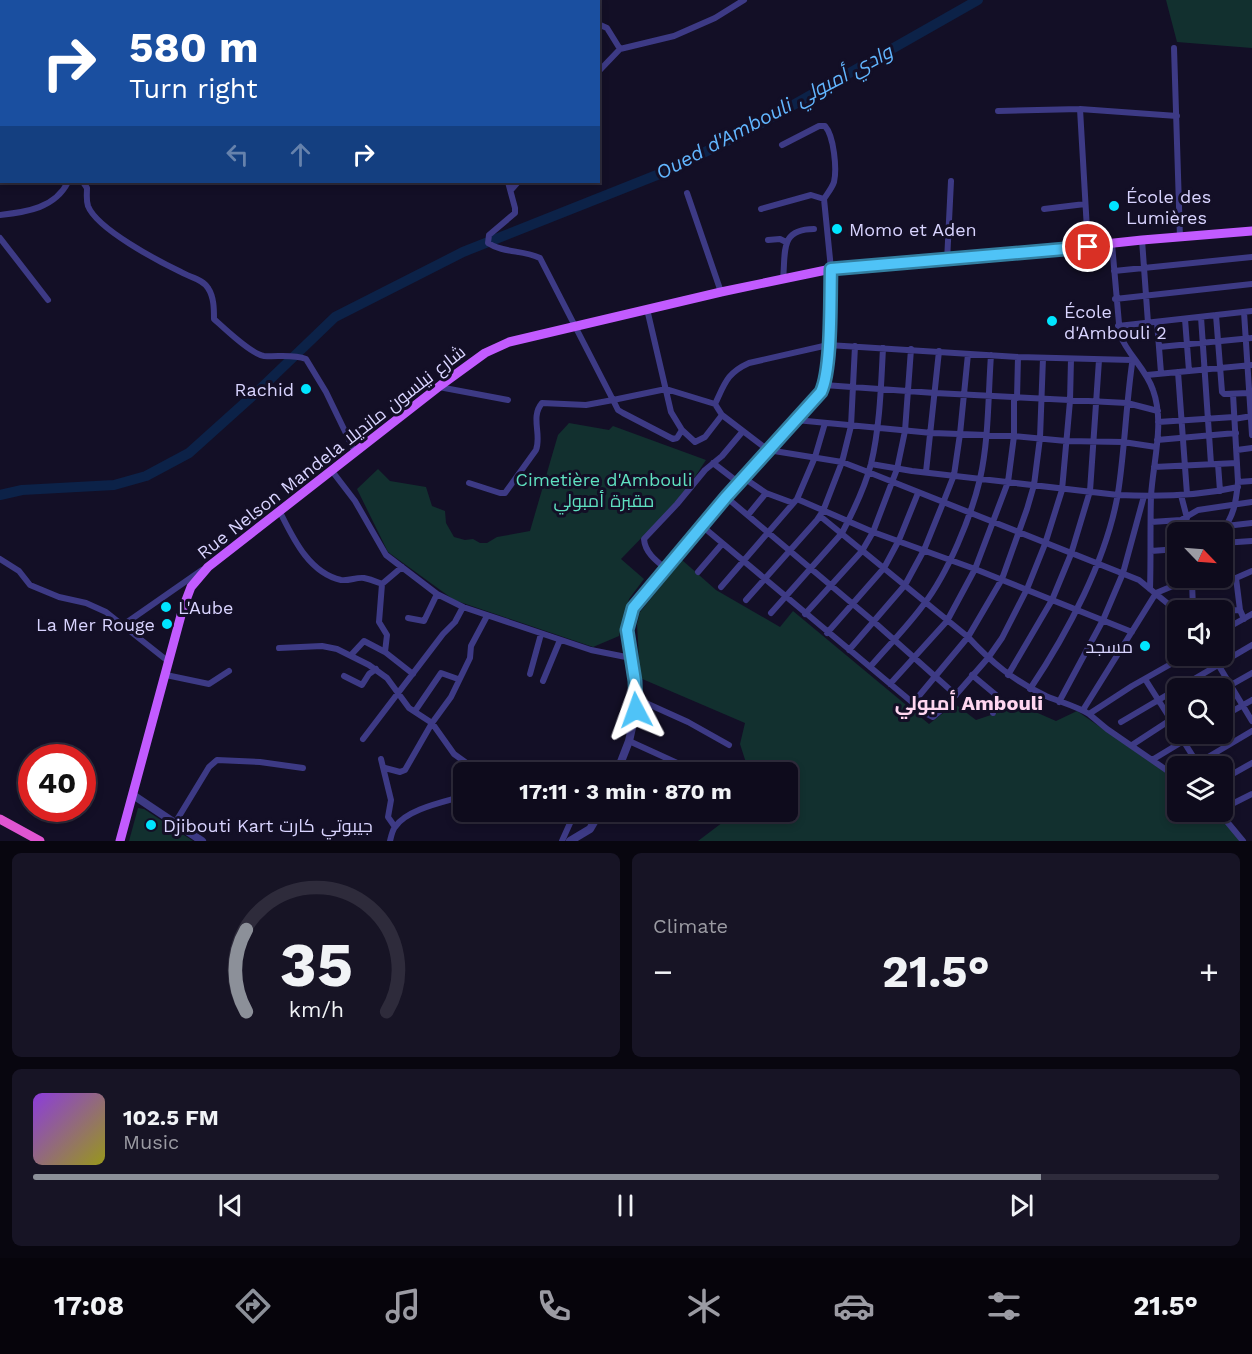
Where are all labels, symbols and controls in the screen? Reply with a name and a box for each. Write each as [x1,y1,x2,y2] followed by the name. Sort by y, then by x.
[129,23,258,72] text: 580 m
[30,24,108,102] icon: right
[651,38,899,188] water label: Oued d'Ambouli وادي أمبولي
[129,73,258,105] text: Turn right
[221,138,254,171] icon: left
[284,138,317,171] icon: ahead
[347,138,380,171] icon: right
[1126,186,1211,228] place label: École des Lumières
[1107,199,1121,213] marker: École des Lumières
[849,219,977,240] place label: Momo et Aden
[1062,221,1113,272] pin
[830,222,844,236] marker: Momo et Aden
[1071,230,1104,263] icon: arrive
[1064,301,1167,343] place label: École d'Ambouli 2
[1045,314,1059,328] marker: École d'Ambouli 2
[193,341,470,565] street label: Rue Nelson Mandela شارع نيلسون مانديلا
[235,379,294,400] place label: Rachid
[299,382,313,396] marker: Rachid
[516,469,692,515] park label: Cimetière d'Ambouli مقبرة أمبولي
[1167,522,1233,588] north arrow
[1167,522,1233,822] map controls
[178,597,234,618] place label: L'Aube
[159,600,173,614] marker: L'Aube
[1167,600,1233,666] button: sound
[36,614,155,635] place label: La Mer Rouge
[160,617,174,631] marker: La Mer Rouge
[1085,636,1133,657] place label: مسجد
[1138,639,1152,653] marker: مسجد
[604,678,668,742] position arrow
[1167,678,1233,744] button: search
[895,689,1043,719] district label: أمبولي Ambouli
[18,744,96,822] speed limit sign: 40
[1167,756,1233,822] button: layers
[519,779,732,804] text: 17:11 · 3 min · 870 m
[163,815,373,840] place label: Djibouti Kart جيبوتي كارت
[144,818,158,832] marker: Djibouti Kart جيبوتي كارت
[653,914,728,938] text: Climate
[279,928,353,1001] text: 35
[882,945,990,998] text: 21.5°
[653,952,673,991] text: −
[1199,952,1219,991] text: +
[288,997,344,1022] text: km/h
[123,1105,219,1130] text: 102.5 FM
[123,1130,179,1154] text: Music
[214,1189,247,1222] icon: previous
[609,1189,642,1222] icon: pause
[1005,1189,1038,1222] icon: next
[232,1285,274,1327] icon: directions
[382,1285,424,1327] icon: music
[533,1285,575,1327] icon: phone
[683,1285,725,1327] icon: climate
[833,1285,875,1327] icon: car
[983,1285,1025,1327] icon: filters
[54,1290,124,1322] text: 17:08
[1133,1290,1198,1322] text: 21.5°

